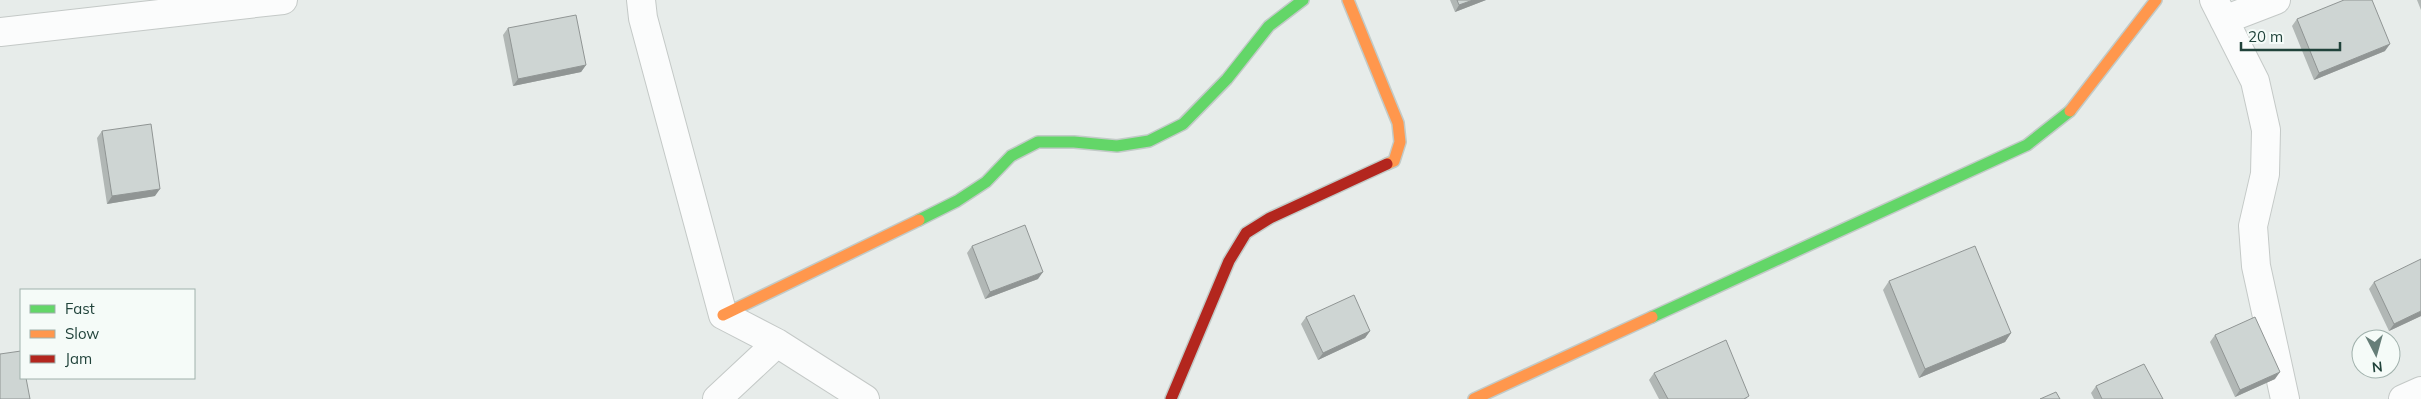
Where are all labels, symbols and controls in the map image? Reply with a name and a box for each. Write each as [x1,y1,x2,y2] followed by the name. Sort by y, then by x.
[2241,20,2340,52] scale bar
[2248,27,2283,46] text: 20 m
[20,289,195,379] legend
[65,299,95,318] text: Fast
[65,324,99,343] text: Slow
[2351,329,2401,379] north arrow
[65,349,92,368] text: Jam
[2371,357,2384,376] text: N

